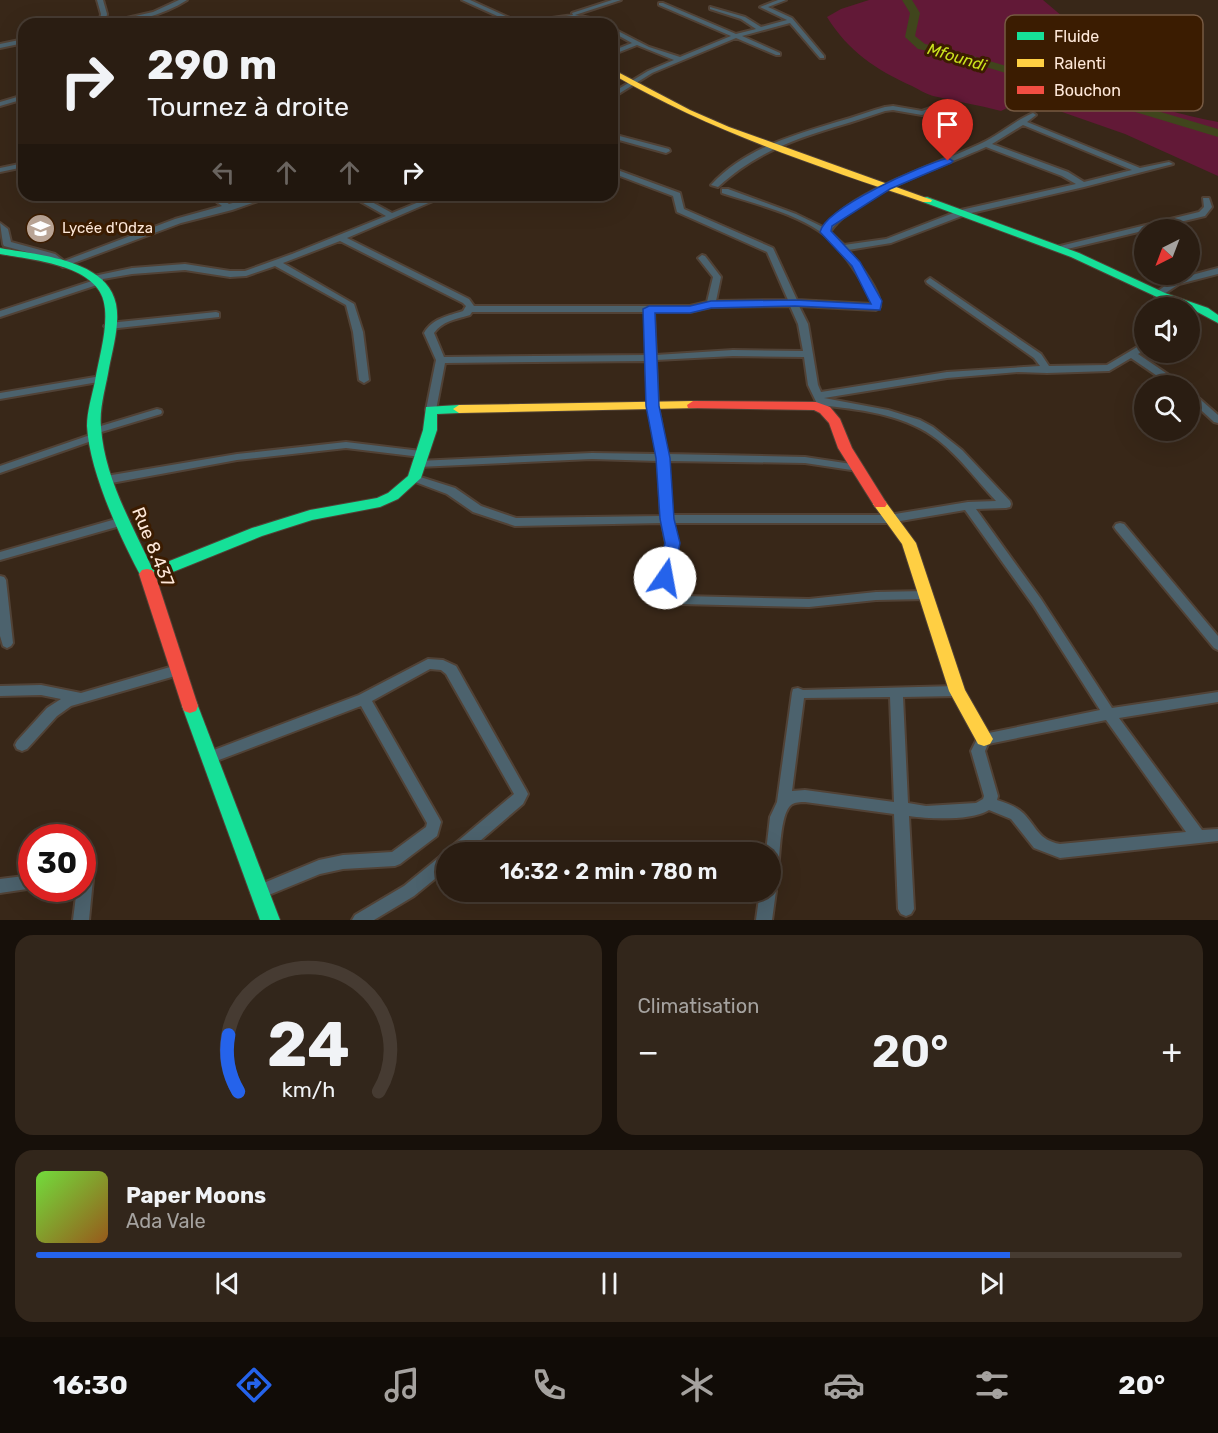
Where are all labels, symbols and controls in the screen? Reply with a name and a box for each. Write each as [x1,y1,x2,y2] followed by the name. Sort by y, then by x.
[1005,15,1203,111] legend
[1054,27,1099,46] text: Fluide
[925,39,990,75] water label: Mfoundi
[147,40,277,90] text: 290 m
[48,42,126,120] icon: right
[1054,54,1106,73] text: Ralenti
[1054,81,1121,100] text: Bouchon
[147,91,349,123] text: Tournez à droite
[922,99,973,161] pin
[931,108,964,141] icon: arrive
[207,156,240,189] icon: left
[270,156,303,189] icon: ahead
[333,156,366,189] icon: ahead
[396,156,429,189] icon: right
[25,212,57,244] school or university icon: Lycée d'Odza
[62,219,153,237] place label: Lycée d'Odza
[1134,219,1200,285] north arrow
[1134,219,1200,441] map controls
[1134,297,1200,363] button: sound
[1134,375,1200,441] button: search
[127,504,179,590] street label: Rue 8.437
[633,546,697,610] position arrow
[18,824,96,902] speed limit sign: 30
[499,858,718,885] text: 16:32 · 2 min · 780 m
[638,994,759,1018] text: Climatisation
[267,1008,350,1082] text: 24
[872,1025,949,1078] text: 20°
[638,1032,659,1071] text: −
[1161,1032,1182,1071] text: +
[281,1077,335,1102] text: km/h
[126,1182,266,1209] text: Paper Moons
[126,1209,206,1233] text: Ada Vale
[211,1267,244,1300] icon: previous
[593,1267,626,1300] icon: pause
[975,1267,1008,1300] icon: next
[233,1364,275,1406] icon: directions
[381,1364,423,1406] icon: music
[528,1364,570,1406] icon: phone
[676,1364,718,1406] icon: climate
[823,1364,865,1406] icon: car
[971,1364,1013,1406] icon: filters
[53,1369,128,1401] text: 16:30
[1118,1369,1165,1401] text: 20°

